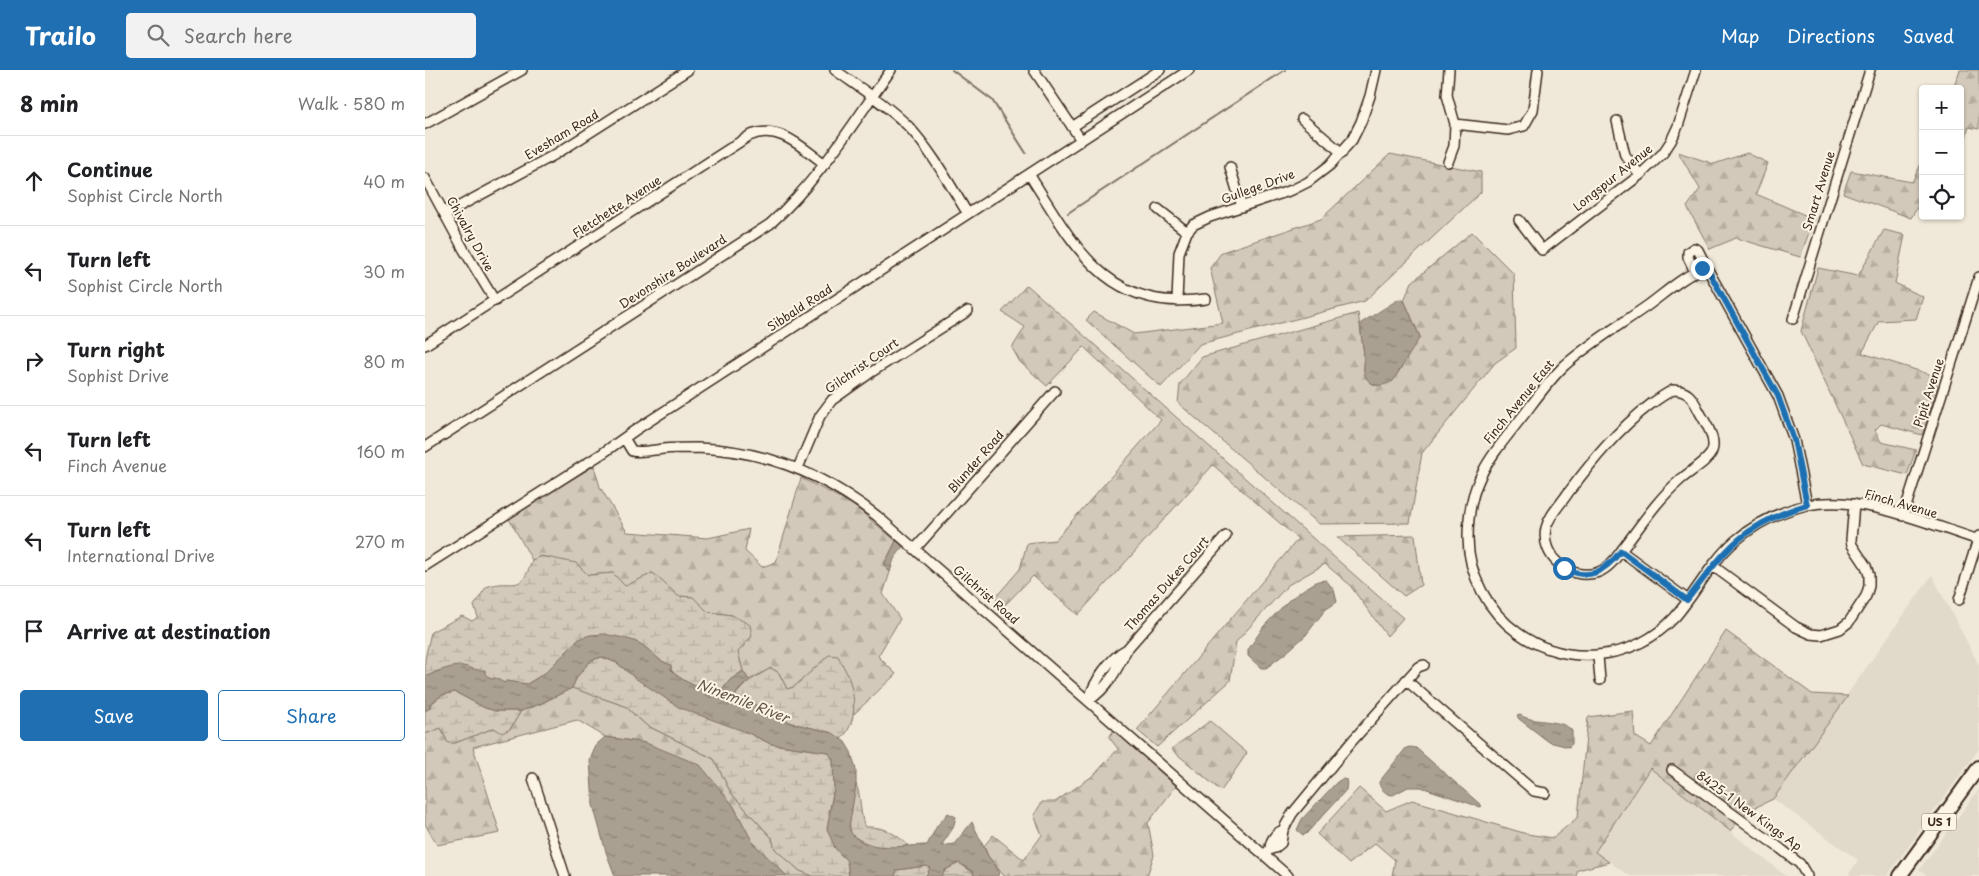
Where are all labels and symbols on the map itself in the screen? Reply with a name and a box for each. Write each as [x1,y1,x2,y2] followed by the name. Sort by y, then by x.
[521,105,602,163] street label: Evesham Road
[1569,139,1656,215] street label: Longspur Avenue
[1797,148,1839,233] street label: Smart Avenue
[1218,164,1297,208] street label: Gullege Drive
[569,170,665,242] street label: Fletchette Avenue
[443,193,499,275] street label: Chivalry Drive
[615,229,730,313] street label: Devonshire Boulevard
[1691,257,1714,280] route end
[763,279,836,335] street label: Sibbald Road
[821,333,902,397] street label: Gilchrist Court
[1479,355,1558,447] street label: Finch Avenue East
[1908,355,1948,430] street label: Pipit Avenue
[943,426,1008,497] street label: Blunder Road
[1863,484,1940,522] street label: Finch Avenue
[1120,532,1213,635] street label: Thomas Dukes Court
[1553,557,1576,580] route start
[950,560,1024,628] street label: Gilchrist Road
[694,673,794,728] water label: Ninemile River
[1693,766,1806,855] street label: 8425-1 New Kings Ap
[1921,814,1957,830] road number: US 1

